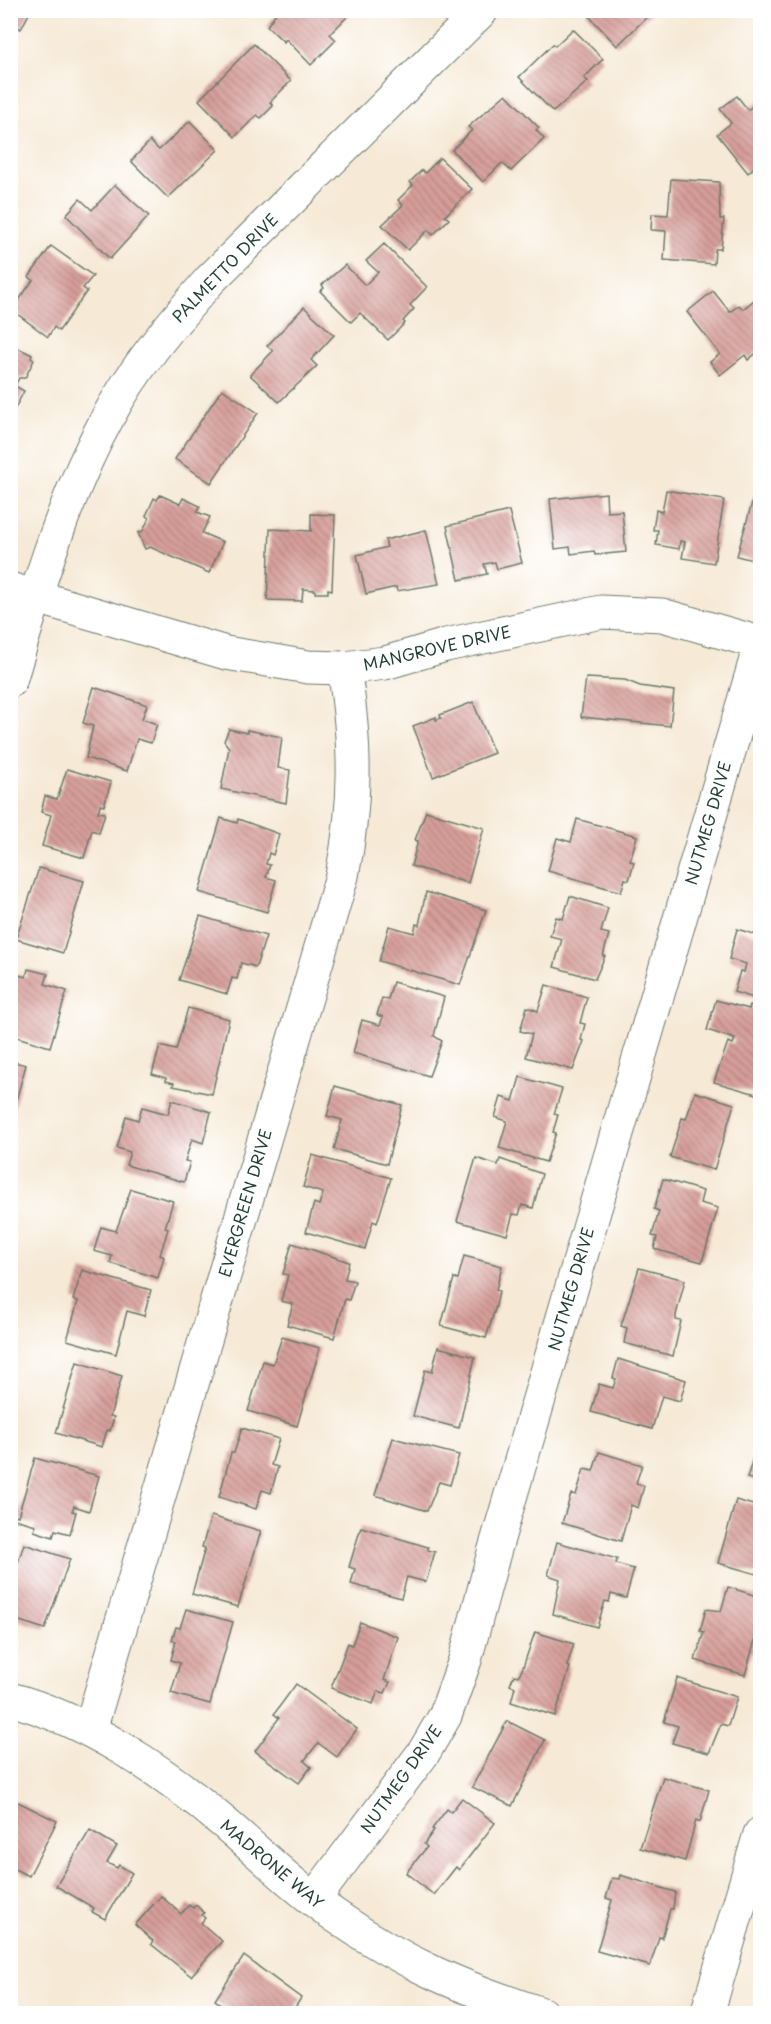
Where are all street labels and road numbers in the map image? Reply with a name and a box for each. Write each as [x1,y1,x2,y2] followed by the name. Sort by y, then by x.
[166,207,283,327] street label: PALMETTO DRIVE
[361,618,513,676] street label: MANGROVE DRIVE
[678,758,736,887] street label: NUTMEG DRIVE
[211,1126,277,1280] street label: EVERGREEN DRIVE
[541,1224,599,1353] street label: NUTMEG DRIVE
[354,1719,447,1838] street label: NUTMEG DRIVE
[216,1813,330,1914] street label: MADRONE WAY

